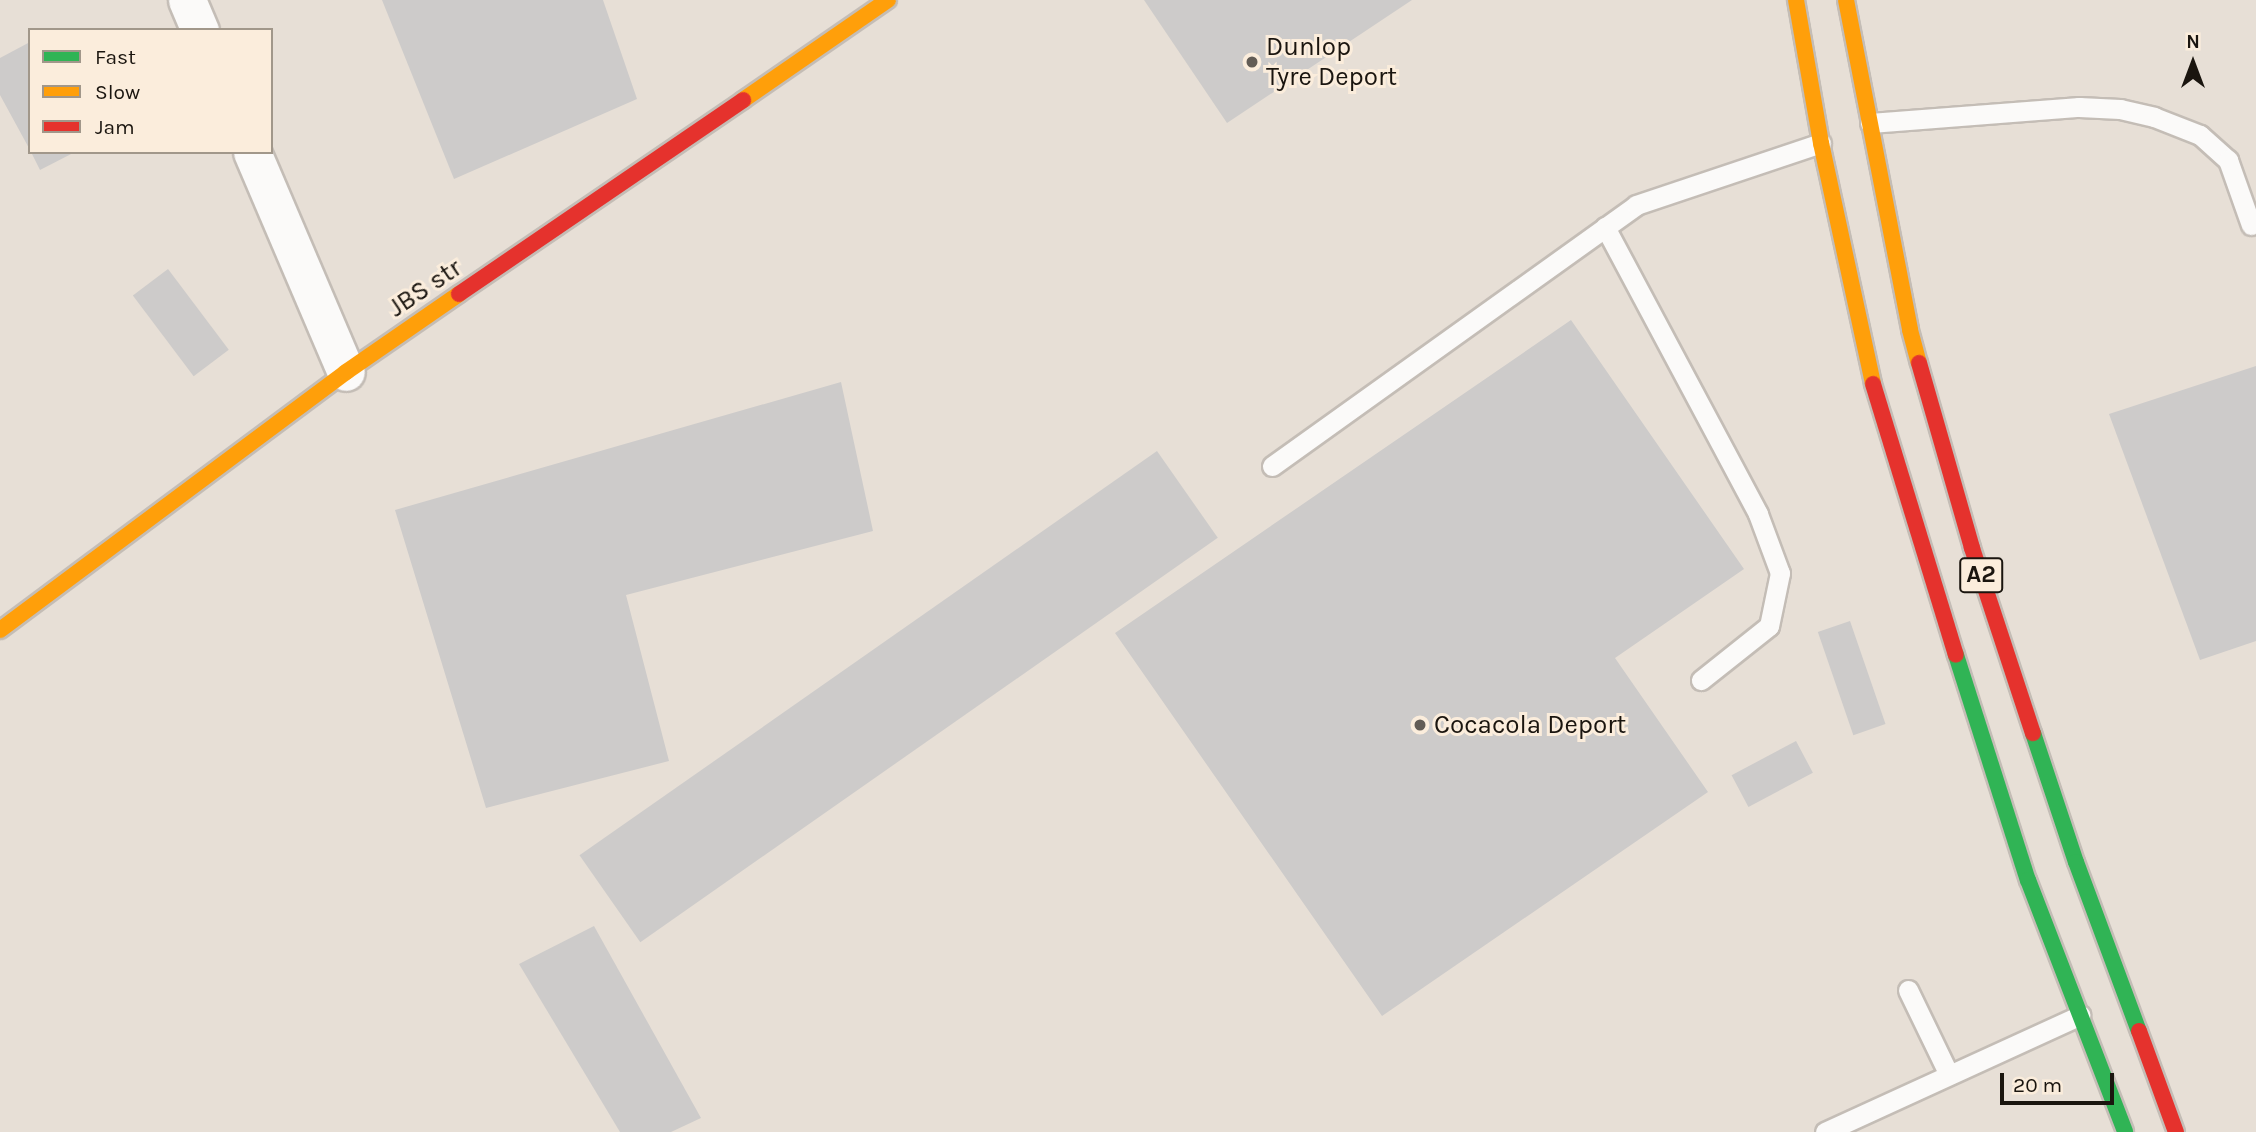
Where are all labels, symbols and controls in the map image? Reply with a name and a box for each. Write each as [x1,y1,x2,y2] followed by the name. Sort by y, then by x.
[28,28,273,154] legend
[2158,28,2228,98] north arrow
[1266,31,1397,92] place label: Dunlop Tyre Deport
[2186,31,2200,53] text: N
[95,45,136,69] text: Fast
[1244,54,1260,70] marker: Dunlop Tyre Deport
[95,80,140,104] text: Slow
[95,115,135,139] text: Jam
[383,252,467,324] street label: JBS str
[1958,554,2004,596] road number: A2
[1434,709,1626,741] place label: Cocacola Deport
[1412,717,1428,733] marker: Cocacola Deport
[2004,1058,2118,1102] scale bar
[2013,1073,2062,1097] text: 20 m

